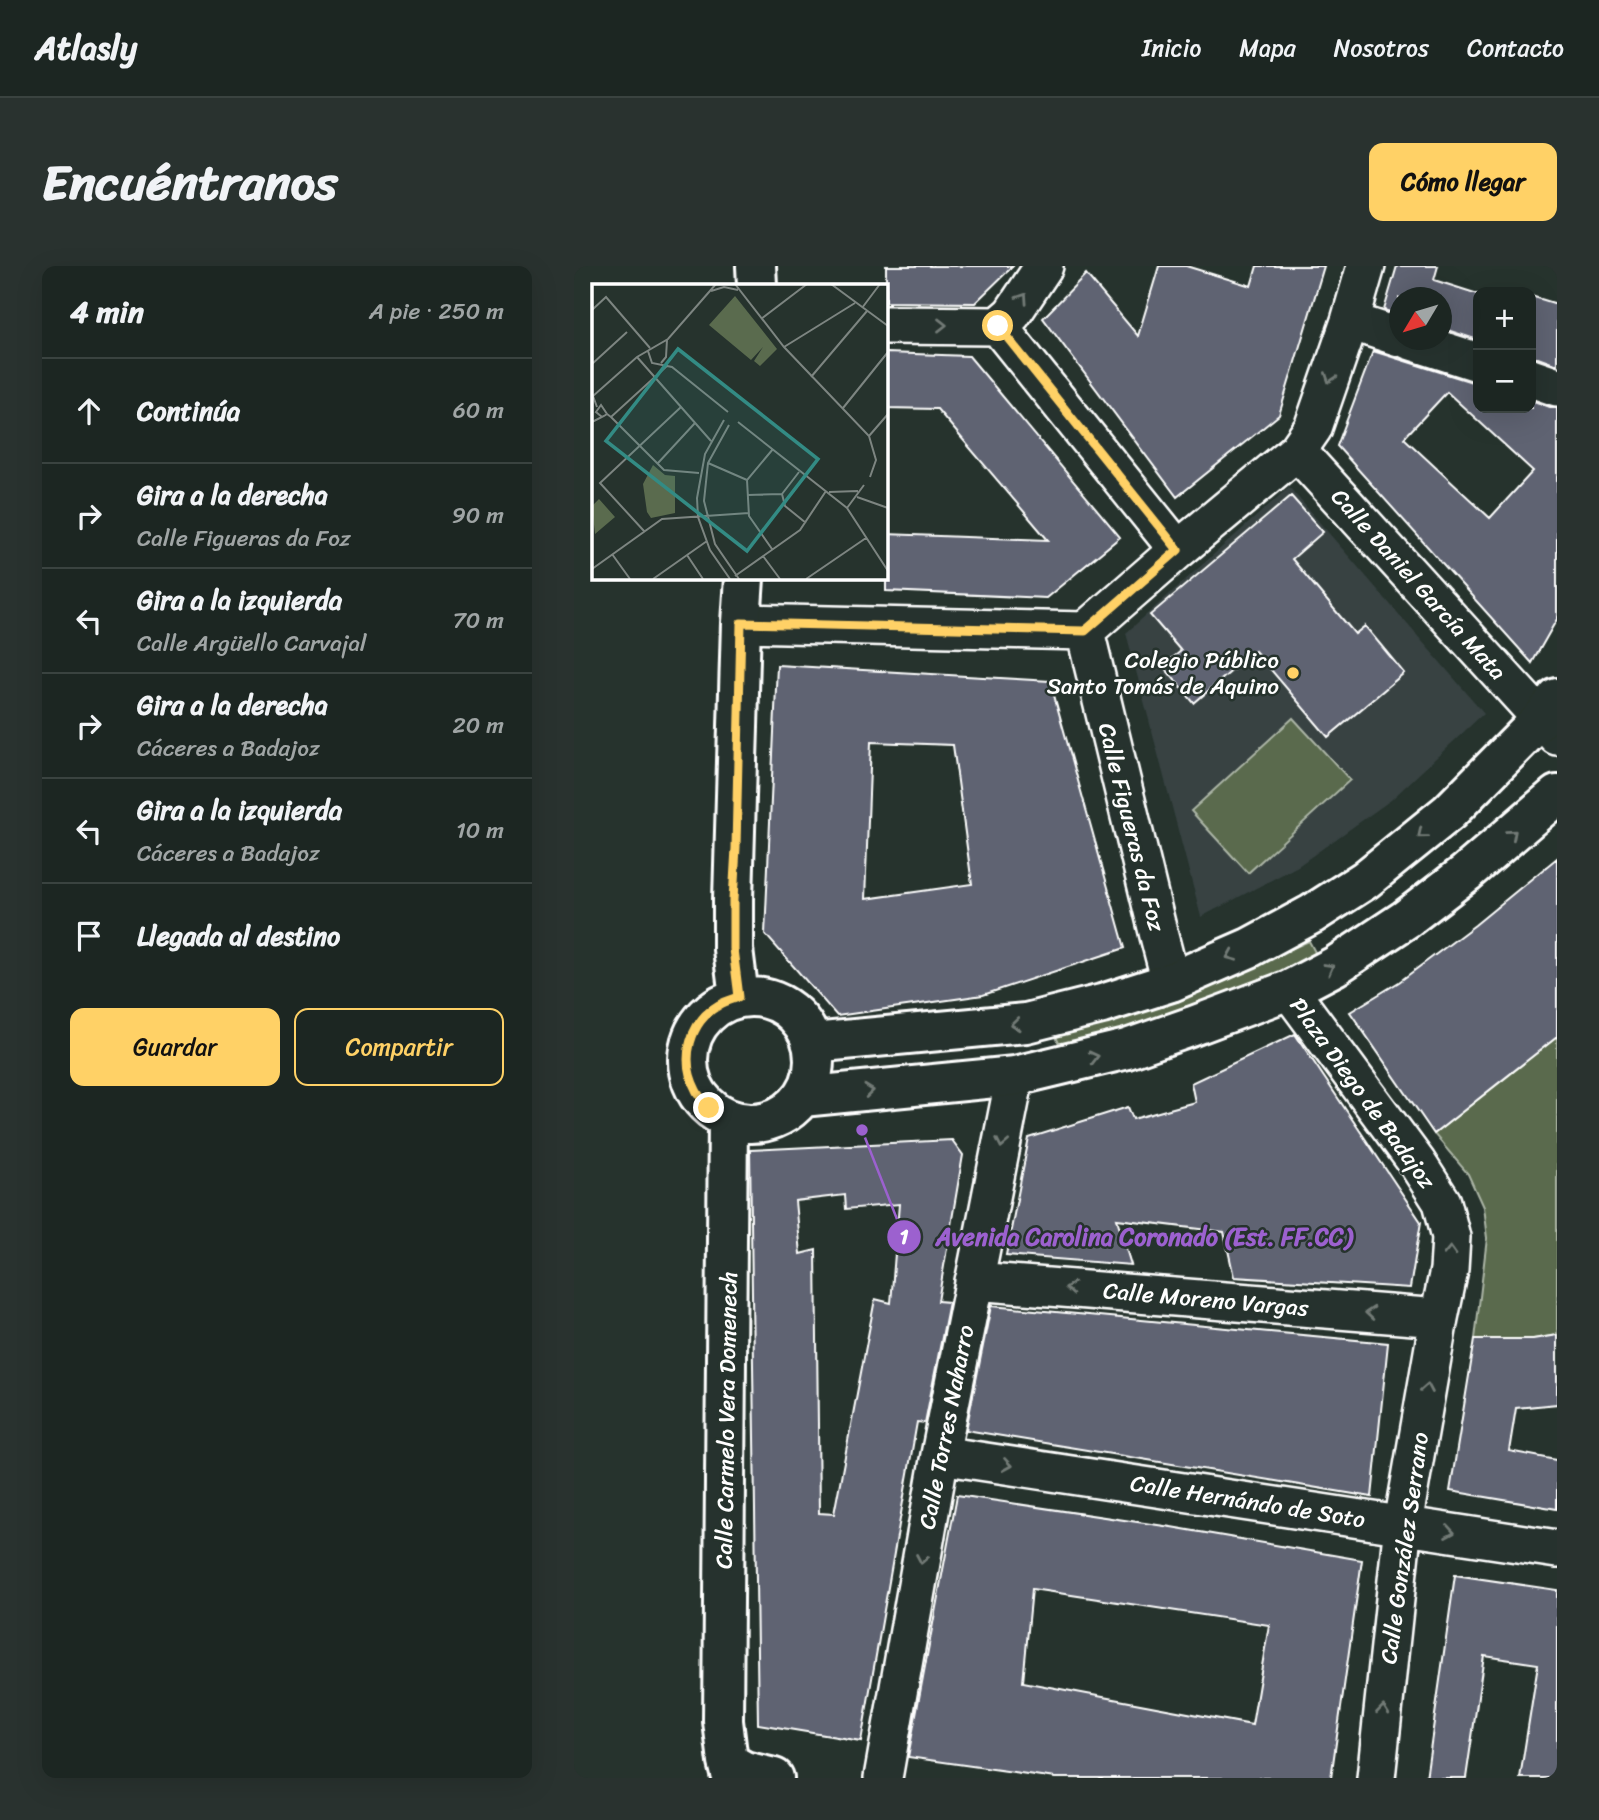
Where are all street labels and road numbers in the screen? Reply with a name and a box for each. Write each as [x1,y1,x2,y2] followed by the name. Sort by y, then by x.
[1320,479,1517,690] street label: Calle Daniel García Mata
[1086,718,1178,937] street label: Calle Figueras da Foz
[1279,988,1447,1199] street label: Plaza Diego de Badajoz
[1102,1270,1311,1329] street label: Calle Moreno Vargas
[703,1271,750,1569] street label: Calle Carmelo Vera Domenech
[907,1321,986,1533] street label: Calle Torres Naharro
[1368,1429,1441,1667] street label: Calle González Serrano
[1128,1463,1369,1540] street label: Calle Hernándo de Soto

